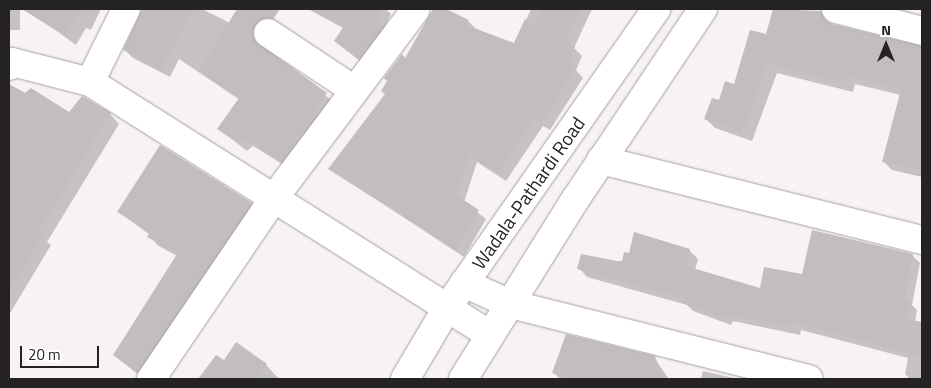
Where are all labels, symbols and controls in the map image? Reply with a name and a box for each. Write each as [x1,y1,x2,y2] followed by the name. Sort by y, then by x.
[881,19,891,40] text: N
[861,20,911,70] north arrow
[467,112,589,274] street label: Wadala-Pathardi Road
[22,336,101,368] scale bar
[28,343,61,366] text: 20 m

